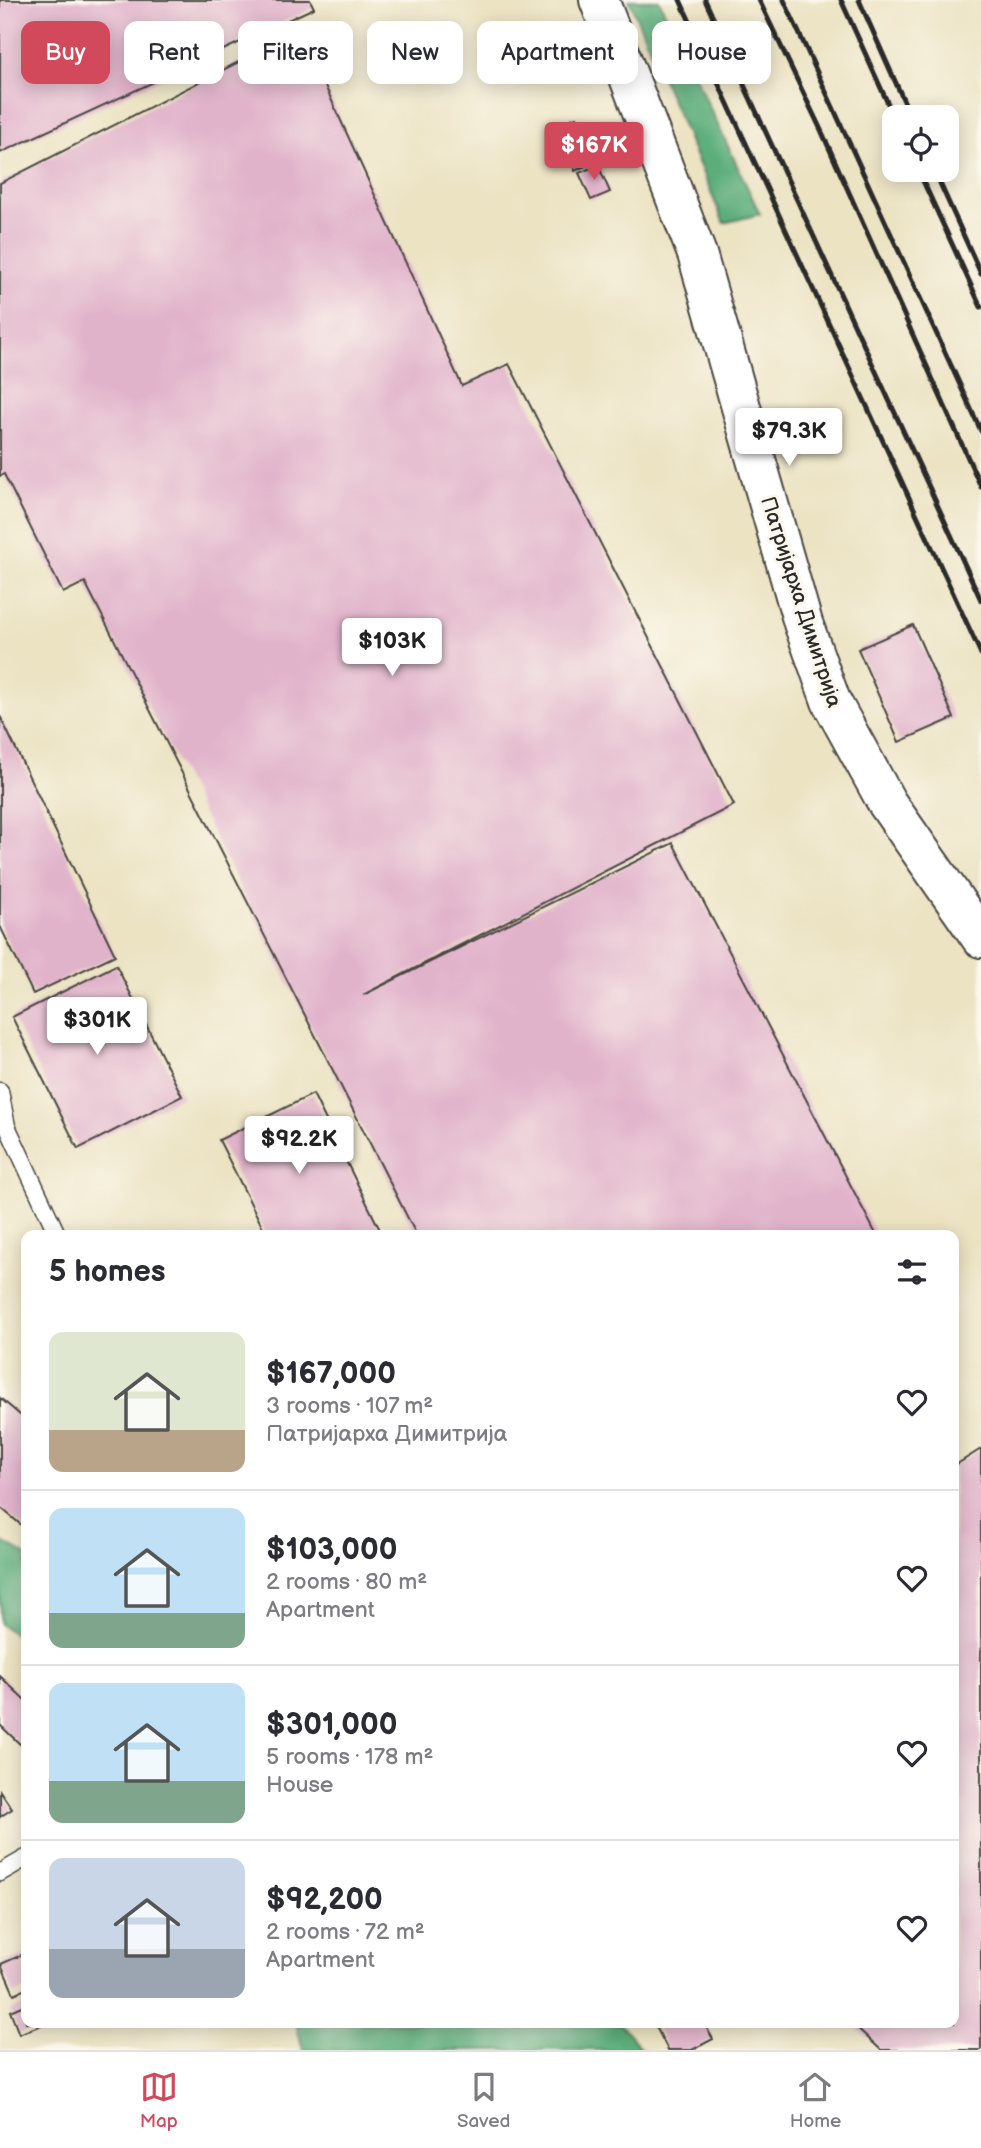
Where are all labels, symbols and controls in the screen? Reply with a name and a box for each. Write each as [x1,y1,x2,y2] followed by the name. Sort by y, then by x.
[21,21,110,84] chip: Buy
[124,21,224,84] chip: Rent
[238,21,353,84] chip: Filters
[367,21,463,84] chip: New
[477,21,638,84] chip: Apartment
[652,21,771,84] chip: House
[882,105,959,182] map controls
[882,105,959,182] button: locate
[545,122,643,182] pin: $167K
[560,131,628,159] text: $167K
[732,408,846,468] pin: $79.3K
[751,417,827,445] text: $79.3K
[755,493,847,711] street label: Патријарха Димитрија
[343,618,441,678] pin: $103K
[358,627,426,655] text: $103K
[48,998,146,1057] pin: $301K
[63,1006,131,1034] text: $301K
[242,1116,356,1176] pin: $92.2K
[261,1125,337,1153] text: $92.2K
[893,1253,931,1291] icon: filters
[49,1254,166,1290] text: 5 homes
[266,1356,396,1392] text: $167,000
[105,1360,189,1444] icon: home
[893,1383,931,1421] icon: heart
[266,1392,433,1420] text: 3 rooms · 107 m²
[266,1420,507,1448] text: Патријарха Димитрија
[266,1532,397,1568] text: $103,000
[105,1536,189,1620] icon: home
[893,1559,931,1597] icon: heart
[266,1568,427,1596] text: 2 rooms · 80 m²
[266,1596,375,1624] text: Apartment
[266,1707,397,1743] text: $301,000
[105,1711,189,1795] icon: home
[893,1734,931,1772] icon: heart
[266,1743,434,1771] text: 5 rooms · 178 m²
[266,1771,333,1799] text: House
[266,1882,383,1918] text: $92,200
[105,1886,189,1970] icon: home
[893,1909,931,1947] icon: heart
[266,1918,425,1946] text: 2 rooms · 72 m²
[266,1946,375,1974] text: Apartment
[140,2068,178,2133] tab: Map
[457,2068,510,2133] tab: Saved
[790,2068,841,2133] tab: Home

